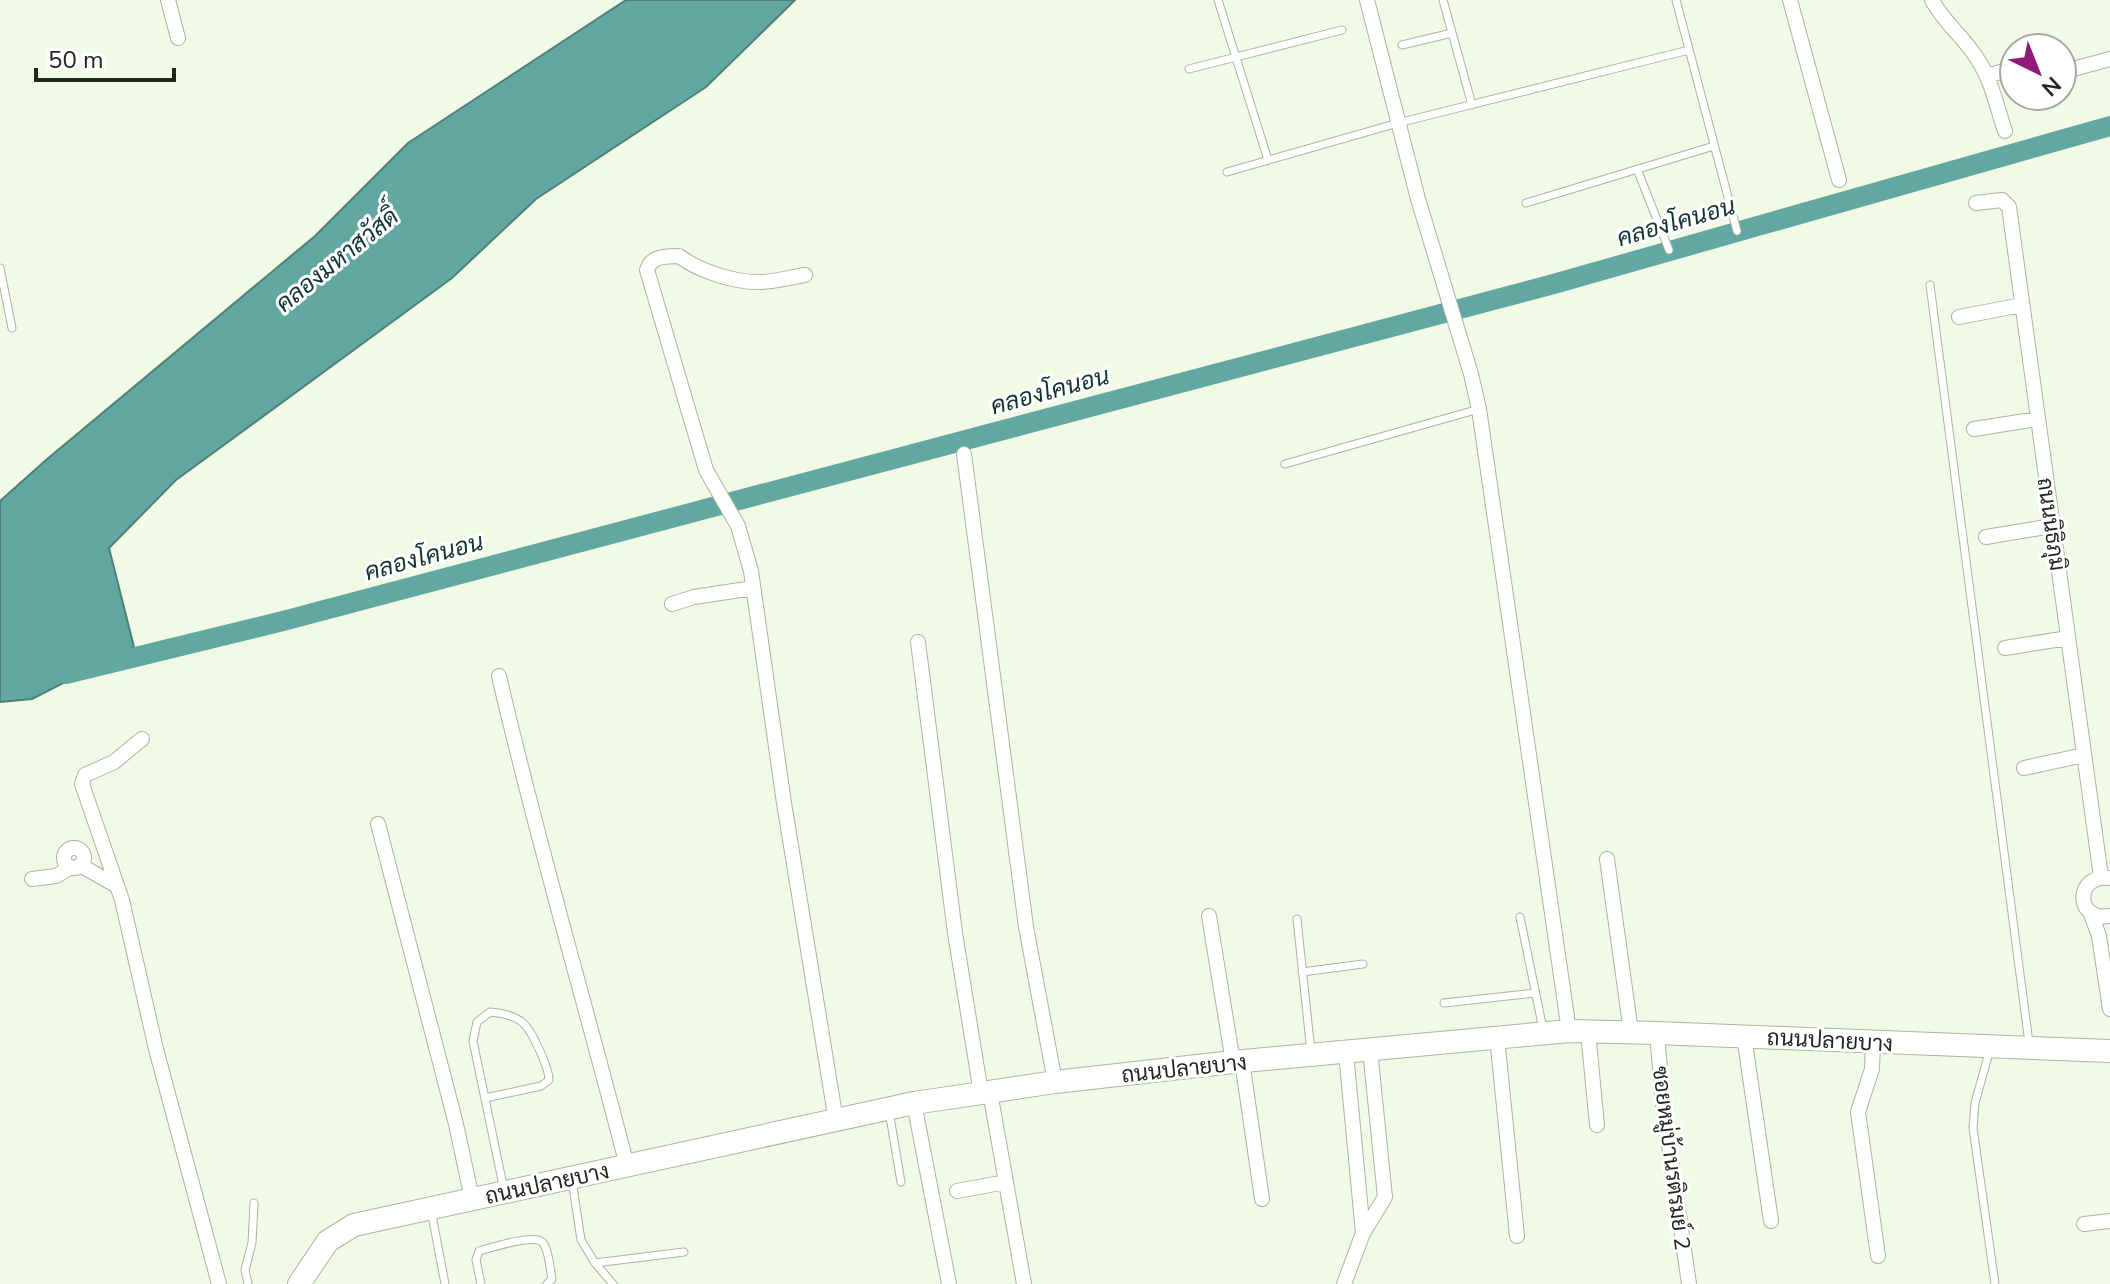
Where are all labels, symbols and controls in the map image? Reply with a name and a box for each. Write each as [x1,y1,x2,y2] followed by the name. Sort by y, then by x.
[36,32,174,82] scale bar
[1998,32,2078,112] north arrow
[48,44,104,76] text: 50 m
[2035,69,2067,102] text: N
[1613,190,1739,254] water label: คลองโคนอน
[265,193,409,319] water label: คลองมหาสวัสดิ์
[987,360,1113,422] water label: คลองโคนอน
[2030,476,2072,573] street label: ถนนนิธิภุมิ
[361,526,487,588] water label: คลองโคนอน
[1766,1023,1894,1059] street label: ถนนปลายบาง
[1120,1047,1248,1091] street label: ถนนปลายบาง
[1645,1064,1697,1252] street label: ซอยหมู่บ้านรติรมย์ 2
[482,1156,612,1212] street label: ถนนปลายบาง

